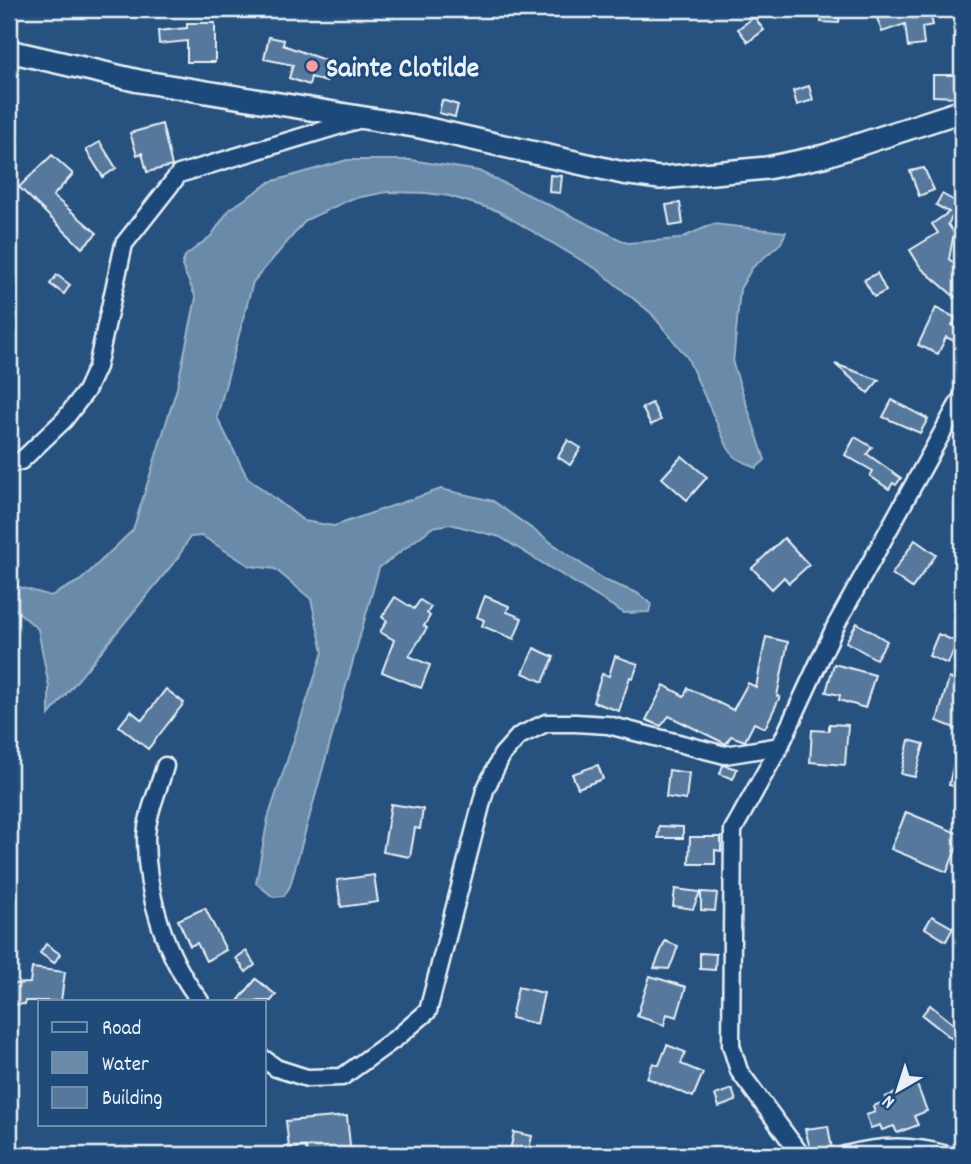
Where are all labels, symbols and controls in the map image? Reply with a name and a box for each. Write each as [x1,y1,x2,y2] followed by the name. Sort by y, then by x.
[326,51,479,91] place label: Sainte Clotilde
[304,58,320,74] marker: Sainte Clotilde
[38,1000,266,1126] legend
[102,1015,141,1045] text: Road
[102,1051,149,1081] text: Water
[862,1056,932,1126] north arrow
[102,1085,162,1115] text: Building
[877,1087,902,1114] text: N

